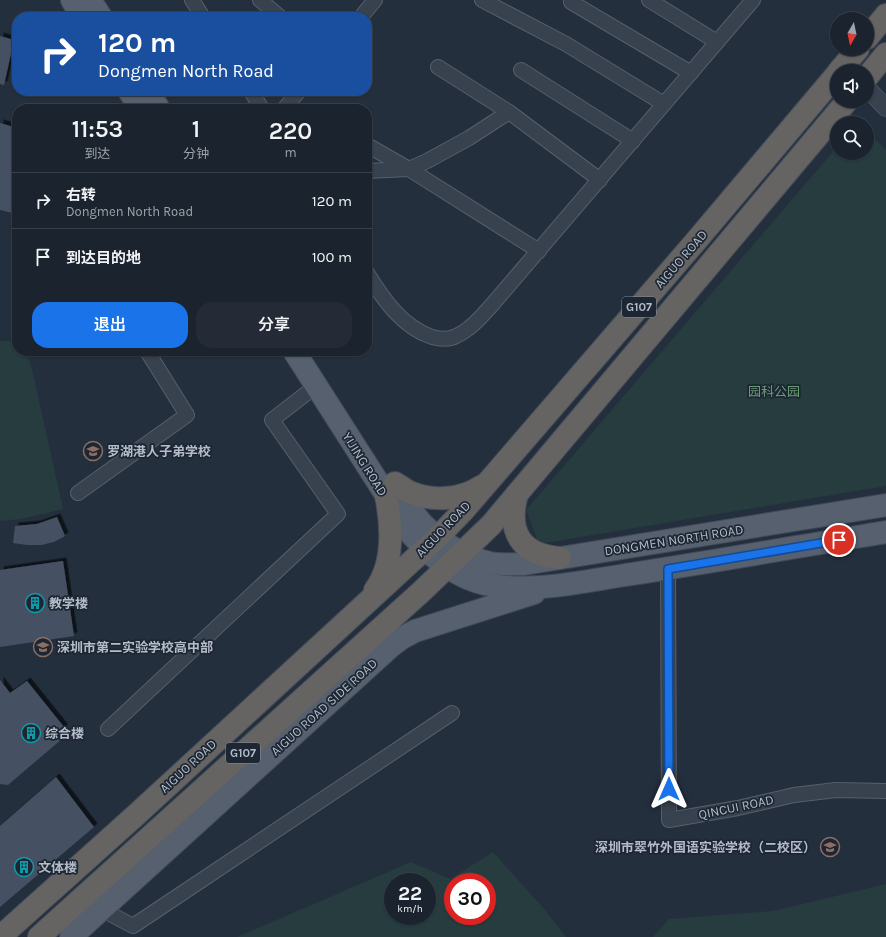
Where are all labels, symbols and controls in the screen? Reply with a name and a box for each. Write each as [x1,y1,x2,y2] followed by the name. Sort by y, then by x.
[830,12,874,56] north arrow
[830,12,874,160] map controls
[98,26,176,59] text: 120 m
[32,28,84,80] icon: right
[98,60,274,82] text: Dongmen North Road
[830,64,874,108] button: sound
[72,115,123,143] text: 11:53
[192,115,200,143] text: 1
[830,116,874,160] button: search
[269,117,312,145] text: 220
[284,145,297,160] text: m
[84,146,110,161] text: 到达
[183,146,209,161] text: 分钟
[66,186,96,204] text: 右转
[32,190,54,212] icon: right
[312,192,352,210] text: 120 m
[66,204,193,219] text: Dongmen North Road
[652,227,710,291] street label: AIGUO ROAD
[32,246,54,268] icon: arrive
[312,248,352,266] text: 100 m
[66,249,141,267] text: 到达目的地
[622,297,656,317] road number: G107
[32,302,188,348] button: 退出
[196,302,352,348] button: 分享
[748,384,800,399] park label: 园科公园
[339,429,391,499] street label: YIJING ROAD
[82,440,104,462] school or university icon: 罗湖港人子弟学校
[107,444,211,459] place label: 罗湖港人子弟学校
[413,498,473,560] street label: AIGUO ROAD
[603,522,745,558] street label: DONGMEN NORTH ROAD
[822,523,856,557] pin
[828,529,850,551] icon: arrive
[24,592,46,614] building icon: 教学楼
[49,596,88,611] place label: 教学楼
[32,636,54,658] school or university icon: 深圳市第二实验学校高中部
[57,640,213,655] place label: 深圳市第二实验学校高中部
[268,655,380,759] street label: AIGUO ROAD SIDE ROAD
[20,722,42,744] building icon: 综合楼
[45,726,84,741] place label: 综合楼
[157,736,219,796] street label: AIGUO ROAD
[226,743,260,763] road number: G107
[648,768,690,810] position arrow
[697,792,775,822] street label: QINCUI ROAD
[819,836,841,858] school or university icon: 深圳市翠竹外国语实验学校（二校区）
[595,840,816,855] place label: 深圳市翠竹外国语实验学校（二校区）
[13,856,35,878] building icon: 文体楼
[38,860,77,875] place label: 文体楼
[444,873,496,925] speed limit sign: 30
[398,882,422,905] text: 22
[397,903,423,915] text: km/h

